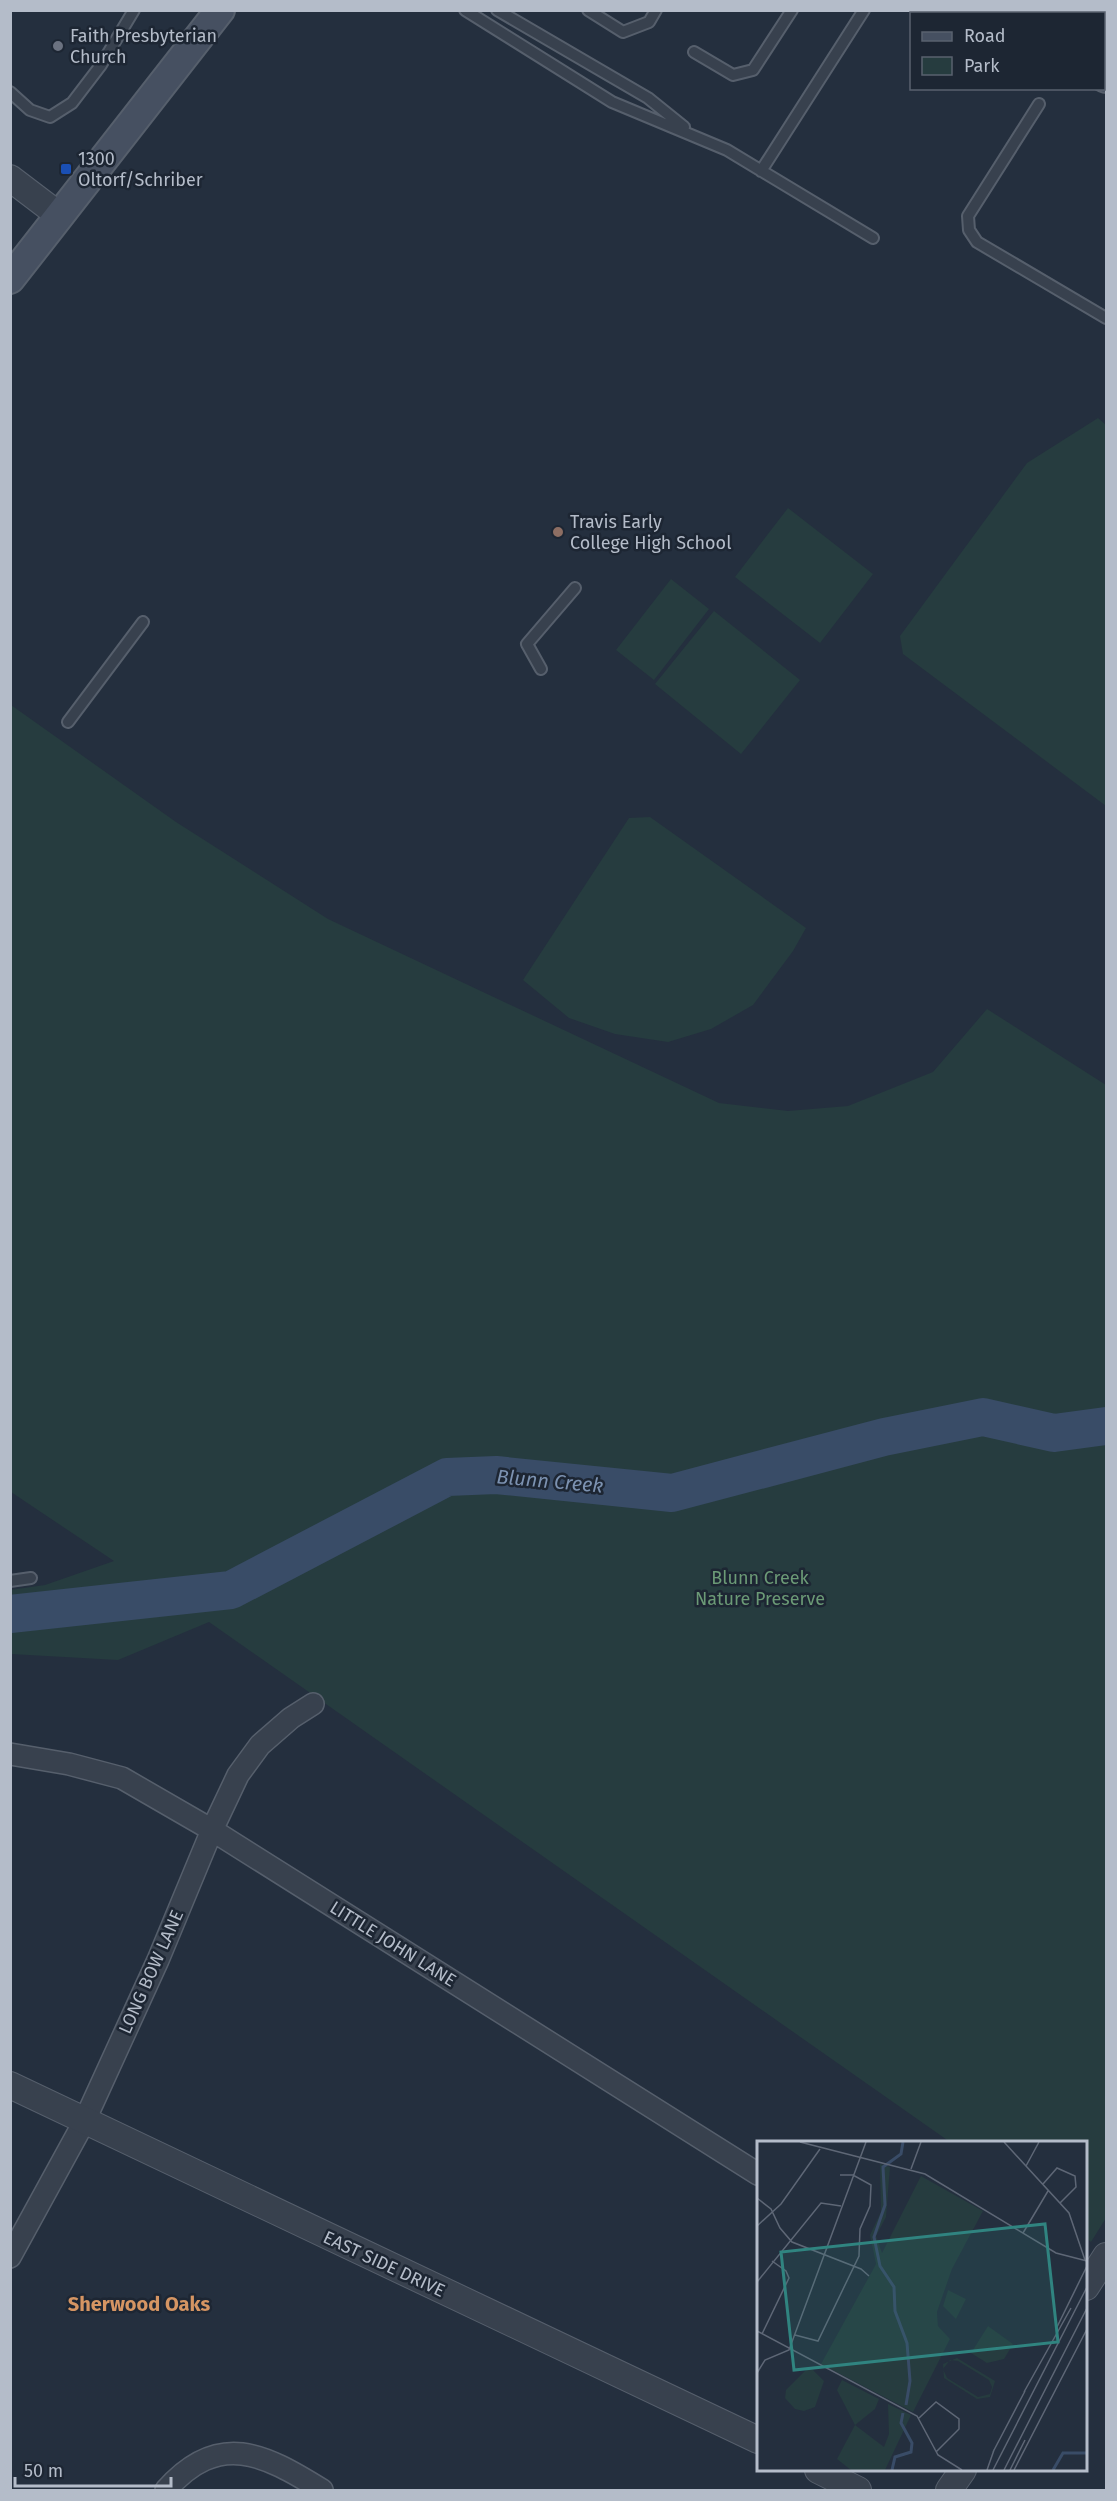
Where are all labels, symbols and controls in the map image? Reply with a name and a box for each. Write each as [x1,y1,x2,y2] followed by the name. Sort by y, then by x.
[910,12,1105,90] legend
[70,25,217,68] place label: Faith Presbyterian Church
[964,25,1006,47] text: Road
[51,39,65,53] marker: Faith Presbyterian Church
[964,55,1000,77] text: Park
[78,148,203,191] place label: 1300 Oltorf/Schriber
[59,162,73,176] marker: 1300 Oltorf/Schriber
[570,511,731,554] place label: Travis Early College High School
[551,525,565,539] marker: Travis Early College High School
[496,1464,604,1498] water label: Blunn Creek
[695,1567,825,1610] park label: Blunn Creek Nature Preserve
[326,1896,460,1992] street label: LITTLE JOHN LANE
[114,1907,188,2037] street label: LONG BOW LANE
[757,2141,1087,2471] inset map
[320,2226,448,2302] street label: EAST SIDE DRIVE
[68,2292,210,2316] district label: Sherwood Oaks
[15,2450,171,2488] scale bar
[24,2460,63,2482] text: 50 m

